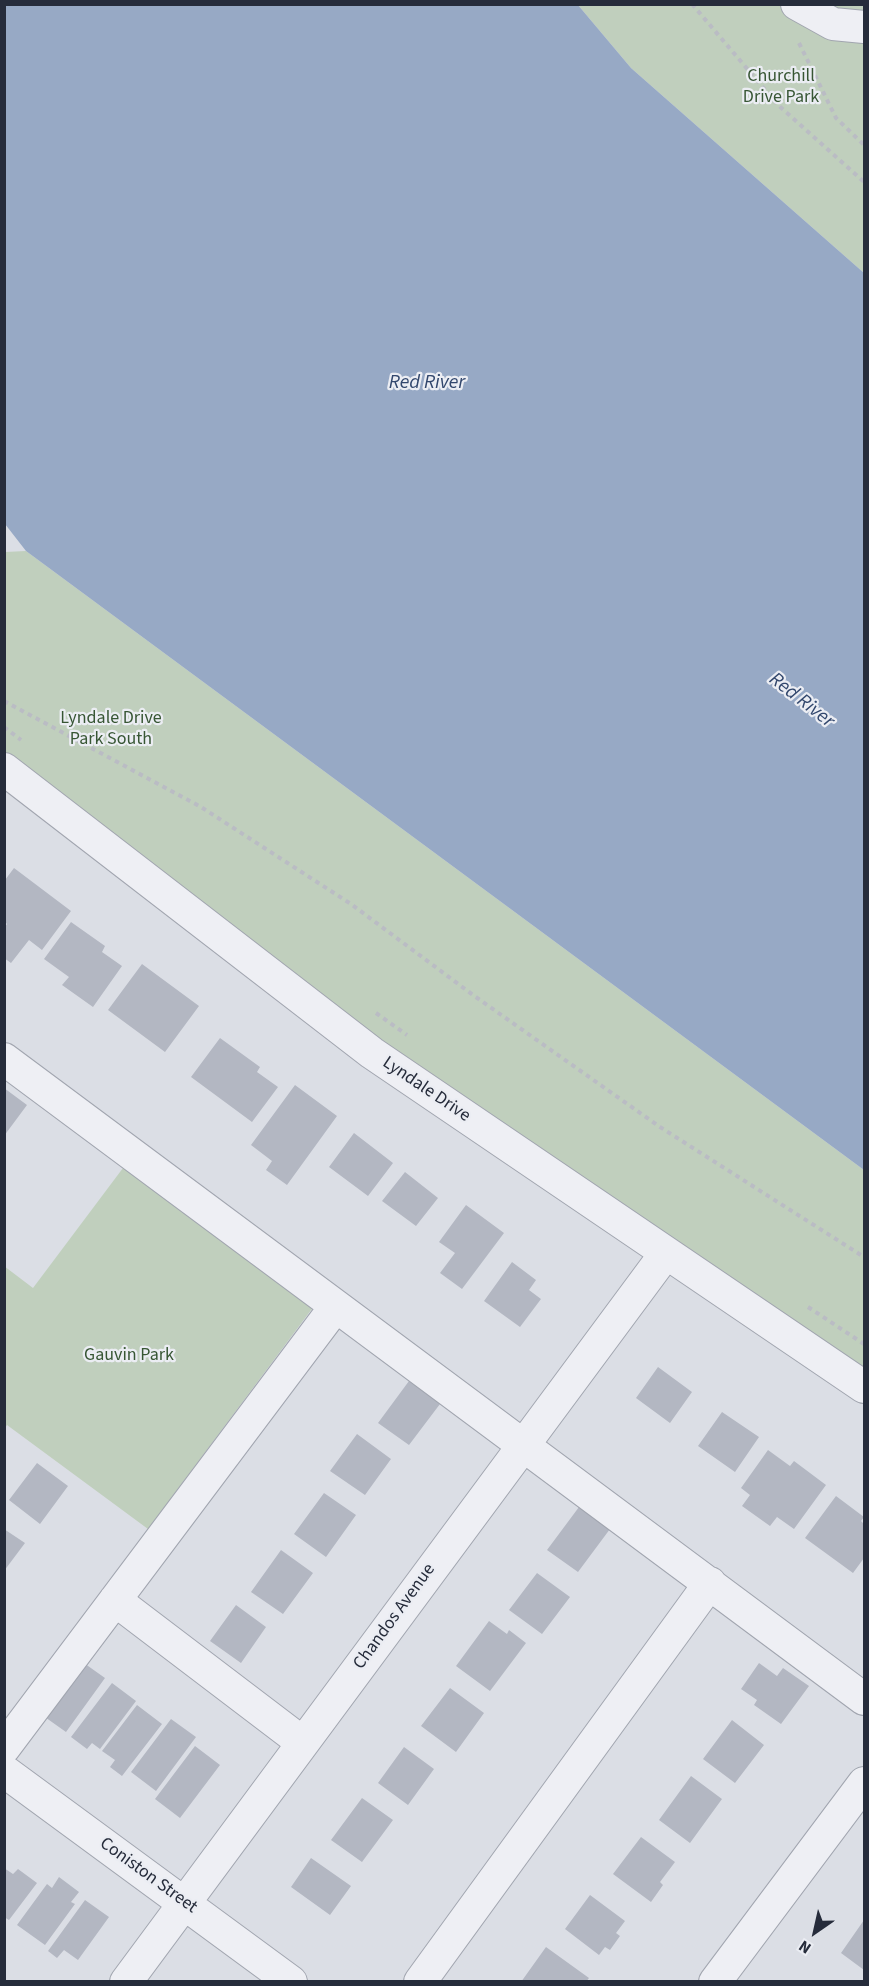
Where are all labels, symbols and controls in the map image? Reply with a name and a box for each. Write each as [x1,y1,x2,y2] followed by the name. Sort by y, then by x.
[743,66,819,109] park label: Churchill Drive Park
[389,372,465,396] water label: Red River
[764,668,838,734] water label: Red River
[60,708,162,750] park label: Lyndale Drive Park South
[378,1053,474,1127] street label: Lyndale Drive
[84,1345,174,1367] park label: Gauvin Park
[349,1560,441,1674] street label: Chandos Avenue
[95,1833,201,1919] street label: Coniston Street
[785,1902,845,1962] north arrow
[794,1935,816,1959] text: N

